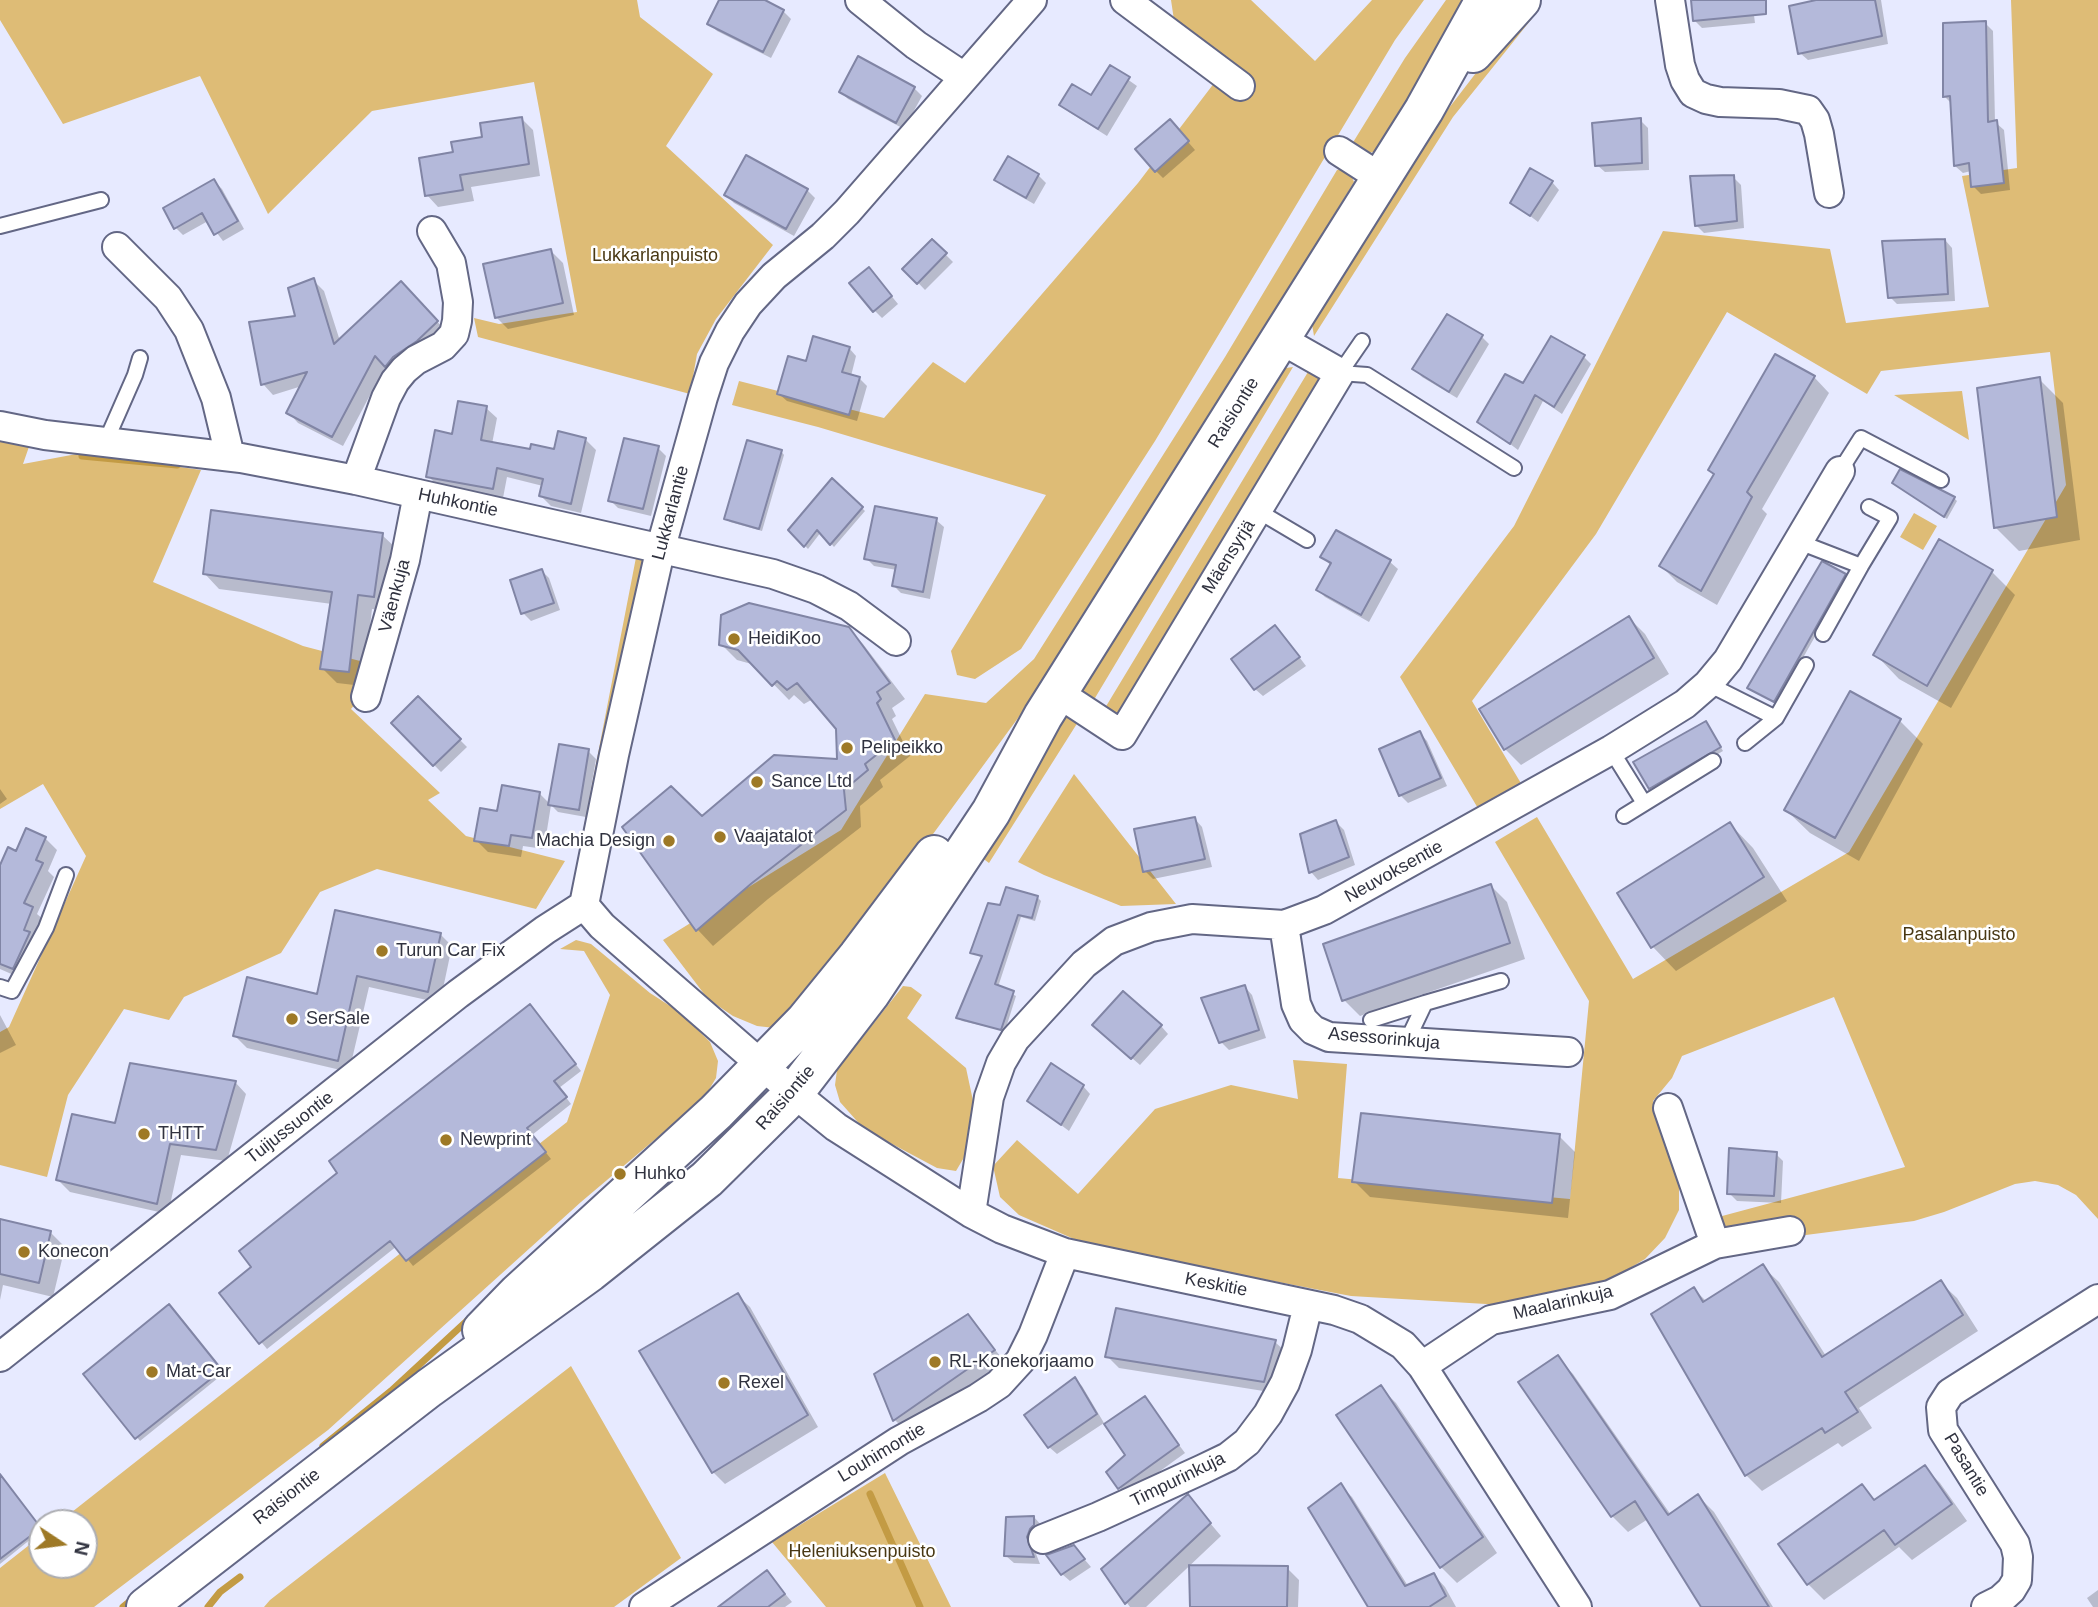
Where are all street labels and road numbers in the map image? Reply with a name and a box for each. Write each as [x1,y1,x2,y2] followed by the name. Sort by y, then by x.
[1204,374,1264,452] street label: Raisiontie
[648,463,694,563] street label: Lukkarlantie
[416,484,500,522] street label: Huhkontie
[1198,516,1260,598] street label: Mäensyrjä
[375,557,415,635] street label: Väenkuja
[1341,836,1447,908] street label: Neuvoksentie
[1327,1023,1441,1055] street label: Asessorinkuja
[752,1061,820,1135] street label: Raisiontie
[242,1087,338,1169] street label: Tuijussuontie
[1183,1268,1249,1302] street label: Keskitie
[1511,1281,1615,1325] street label: Maalarinkuja
[834,1418,930,1488] street label: Louhimontie
[1939,1429,1993,1501] street label: Pasantie
[1127,1448,1229,1512] street label: Timpurinkuja
[249,1464,325,1530] street label: Raisiontie

